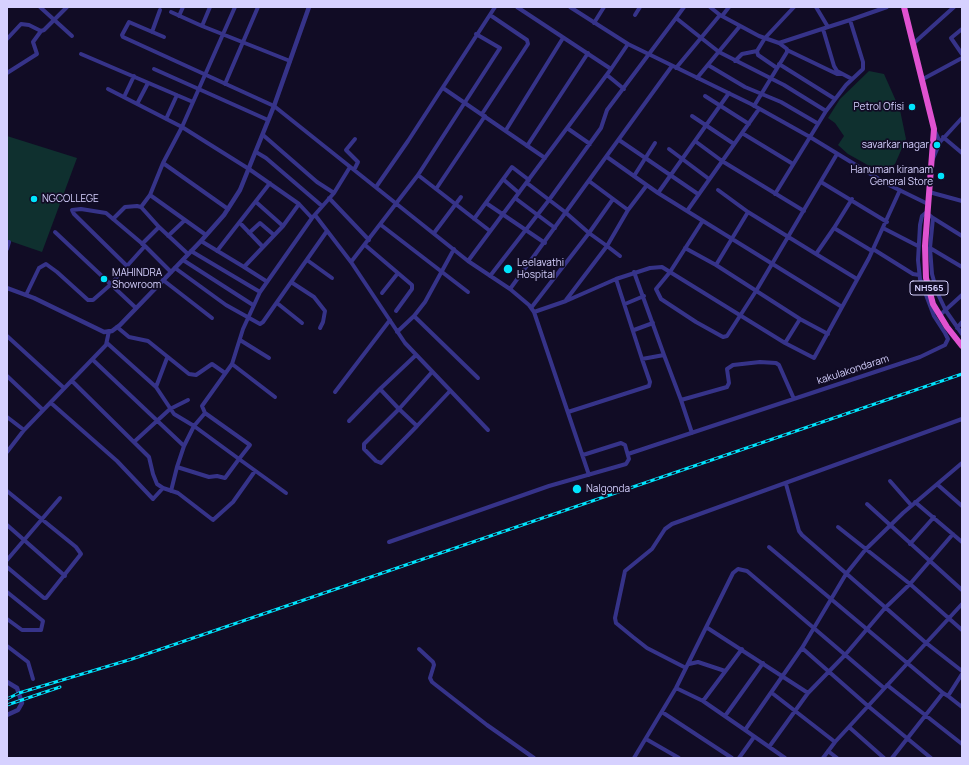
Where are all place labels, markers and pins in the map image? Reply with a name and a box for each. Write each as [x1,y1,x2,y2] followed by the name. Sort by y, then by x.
[854,101,904,113] place label: Petrol Ofisi
[907,102,917,112] marker: Petrol Ofisi
[862,139,929,151] place label: savarkar nagar
[932,140,942,150] marker: savarkar nagar
[851,164,933,188] place label: Hanuman kiranam General Store
[936,171,946,181] marker: Hanuman kiranam General Store
[42,193,99,205] place label: NGCOLLEGE
[29,194,39,204] marker: NGCOLLEGE
[517,257,564,280] place label: Leelavathi Hospital
[502,263,514,275] marker: Leelavathi Hospital
[112,267,162,290] place label: MAHINDRA Showroom
[99,274,109,284] marker: MAHINDRA Showroom
[571,483,583,495] marker: Nalgonda
[586,483,630,495] place label: Nalgonda

